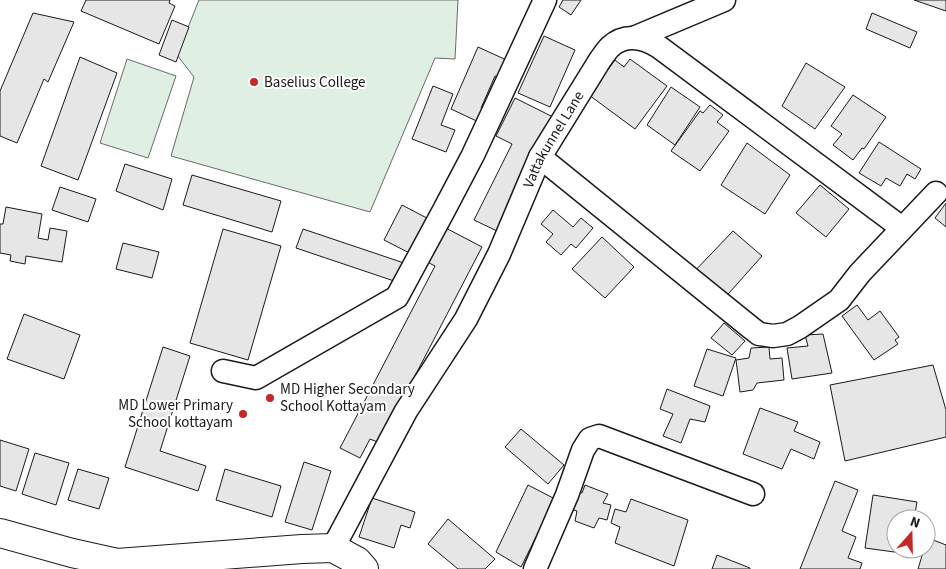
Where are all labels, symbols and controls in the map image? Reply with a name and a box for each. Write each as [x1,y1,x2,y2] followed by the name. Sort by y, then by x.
[264,72,366,93] place label: Baselius College
[248,76,260,88] marker: Baselius College
[518,87,589,191] street label: Vattakunnel Lane
[280,379,415,417] place label: MD Higher Secondary School Kottayam
[264,392,276,404] marker: MD Higher Secondary School Kottayam
[118,395,233,433] place label: MD Lower Primary School kottayam
[237,408,249,420] marker: MD Lower Primary School kottayam
[886,509,936,559] north arrow
[907,512,923,534] text: N

